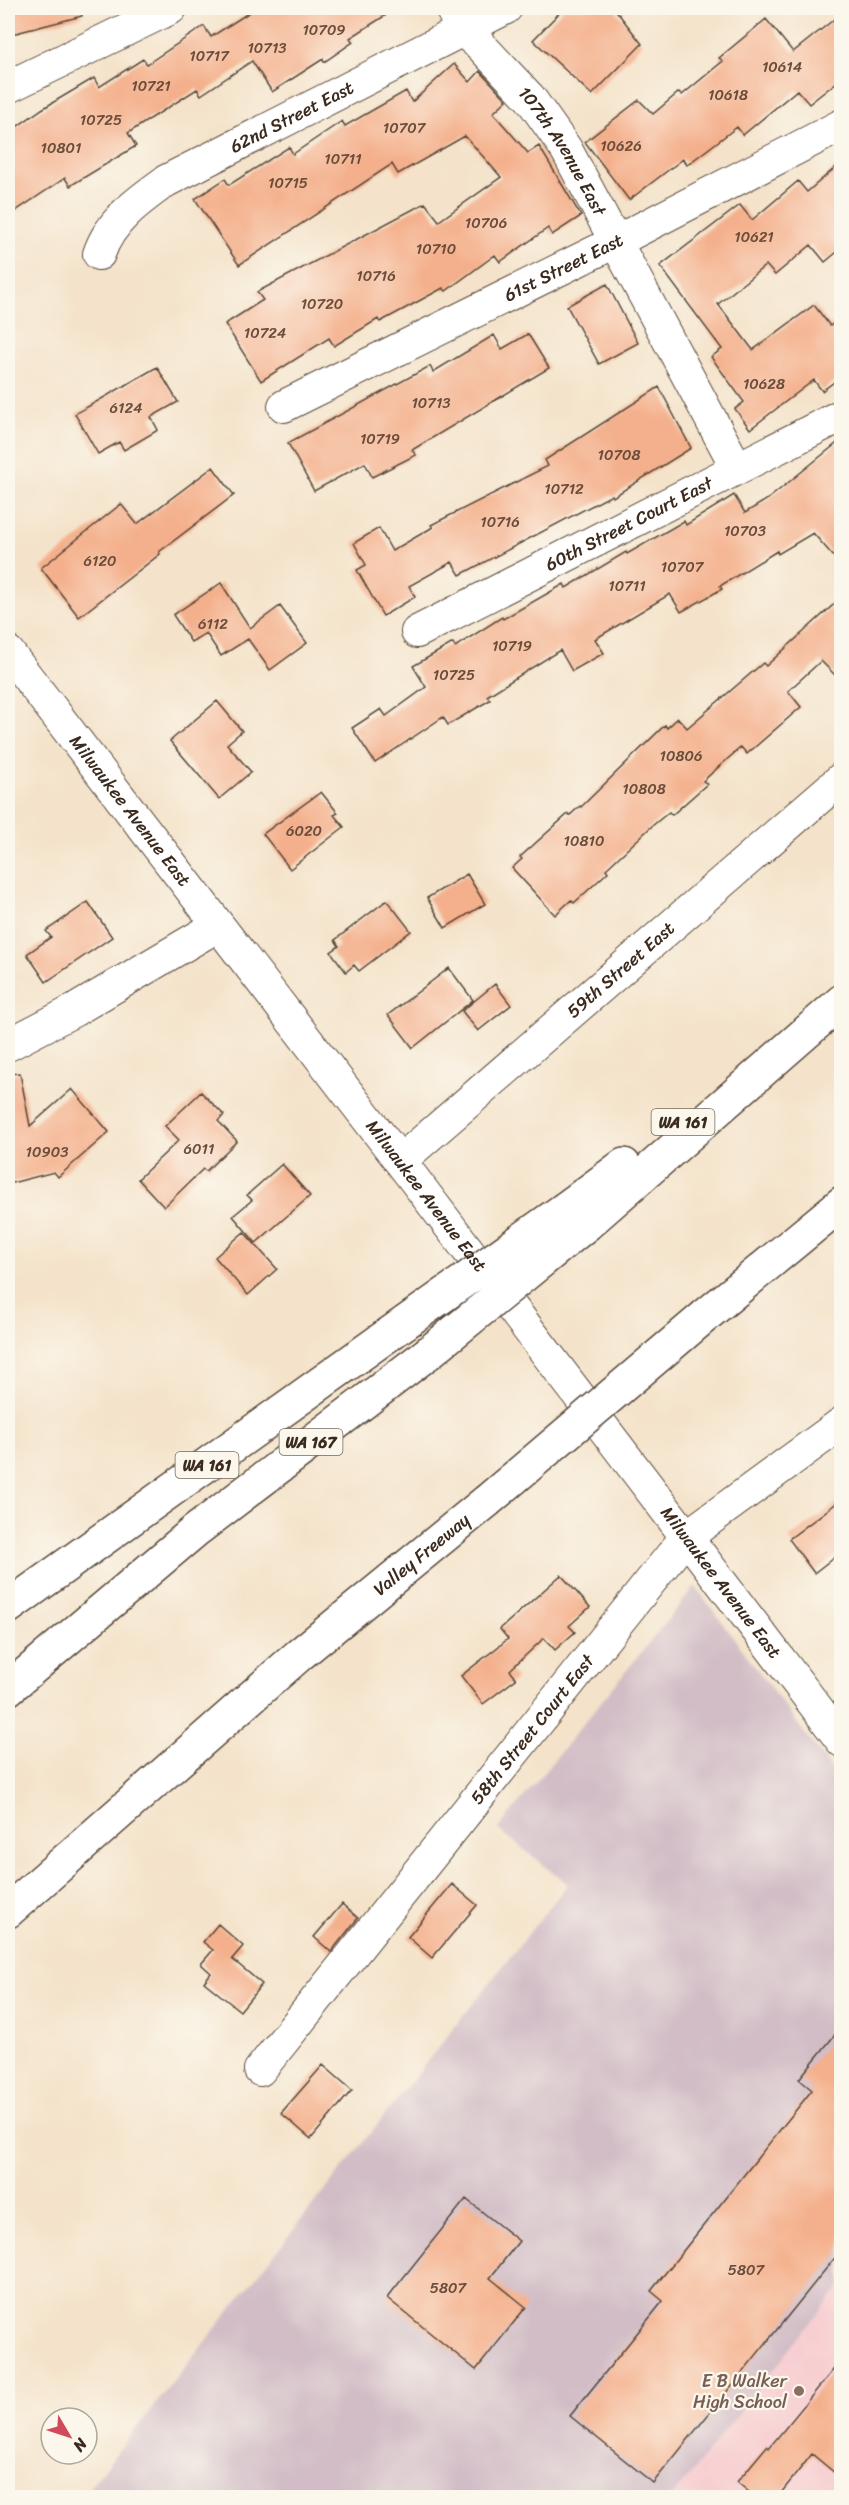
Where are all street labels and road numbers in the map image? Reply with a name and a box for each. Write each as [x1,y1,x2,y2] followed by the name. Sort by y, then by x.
[224,72,360,162] street label: 62nd Street East
[510,78,615,222] street label: 107th Avenue East
[498,224,629,311] street label: 61st Street East
[539,467,719,580] street label: 60th Street Court East
[61,727,199,894] street label: Milwaukee Avenue East
[559,913,682,1026] street label: 59th Street East
[652,1109,714,1135] road number: WA 161
[357,1112,495,1279] street label: Milwaukee Avenue East
[280,1429,342,1455] road number: WA 167
[176,1452,238,1478] road number: WA 161
[652,1499,790,1666] street label: Milwaukee Avenue East
[366,1504,478,1604] street label: Valley Freeway
[462,1646,603,1812] street label: 58th Street Court East

